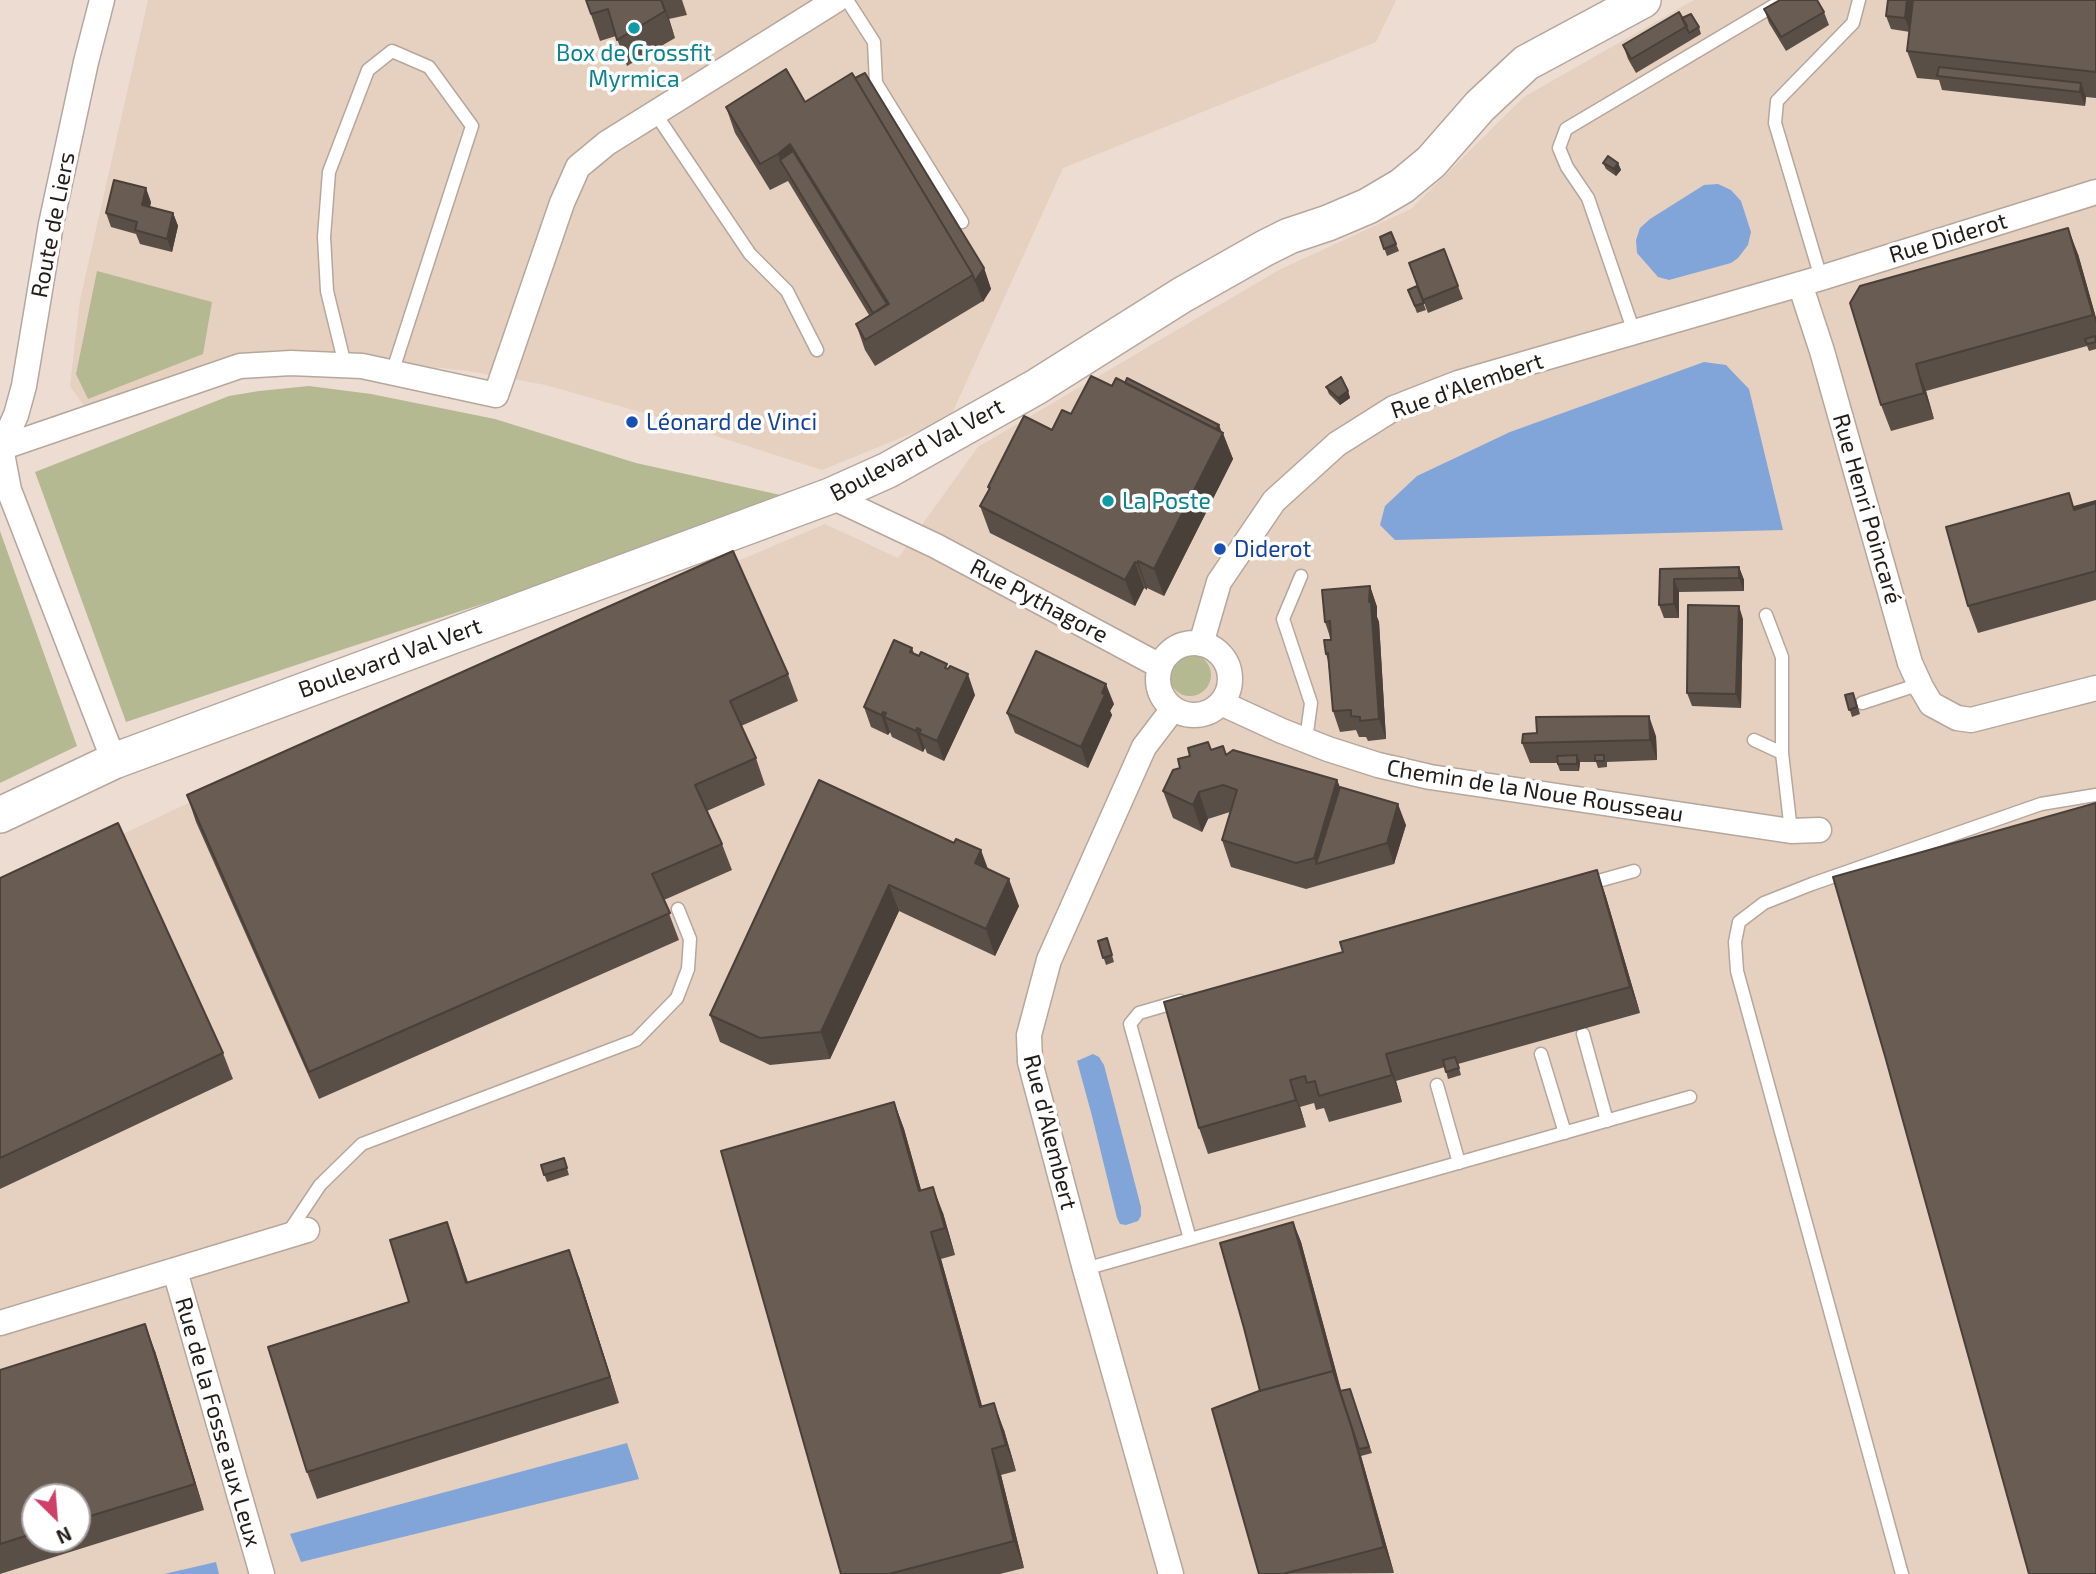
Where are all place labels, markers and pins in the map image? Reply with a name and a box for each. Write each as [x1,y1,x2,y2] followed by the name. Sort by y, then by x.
[626,20,642,36] marker: Box de Crossfit Myrmica
[556,39,712,93] place label: Box de Crossfit Myrmica
[646,408,817,436] place label: Léonard de Vinci
[624,414,640,430] marker: Léonard de Vinci
[1122,487,1211,515] place label: La Poste
[1100,493,1116,509] marker: La Poste
[1234,535,1311,563] place label: Diderot
[1212,541,1228,557] marker: Diderot

